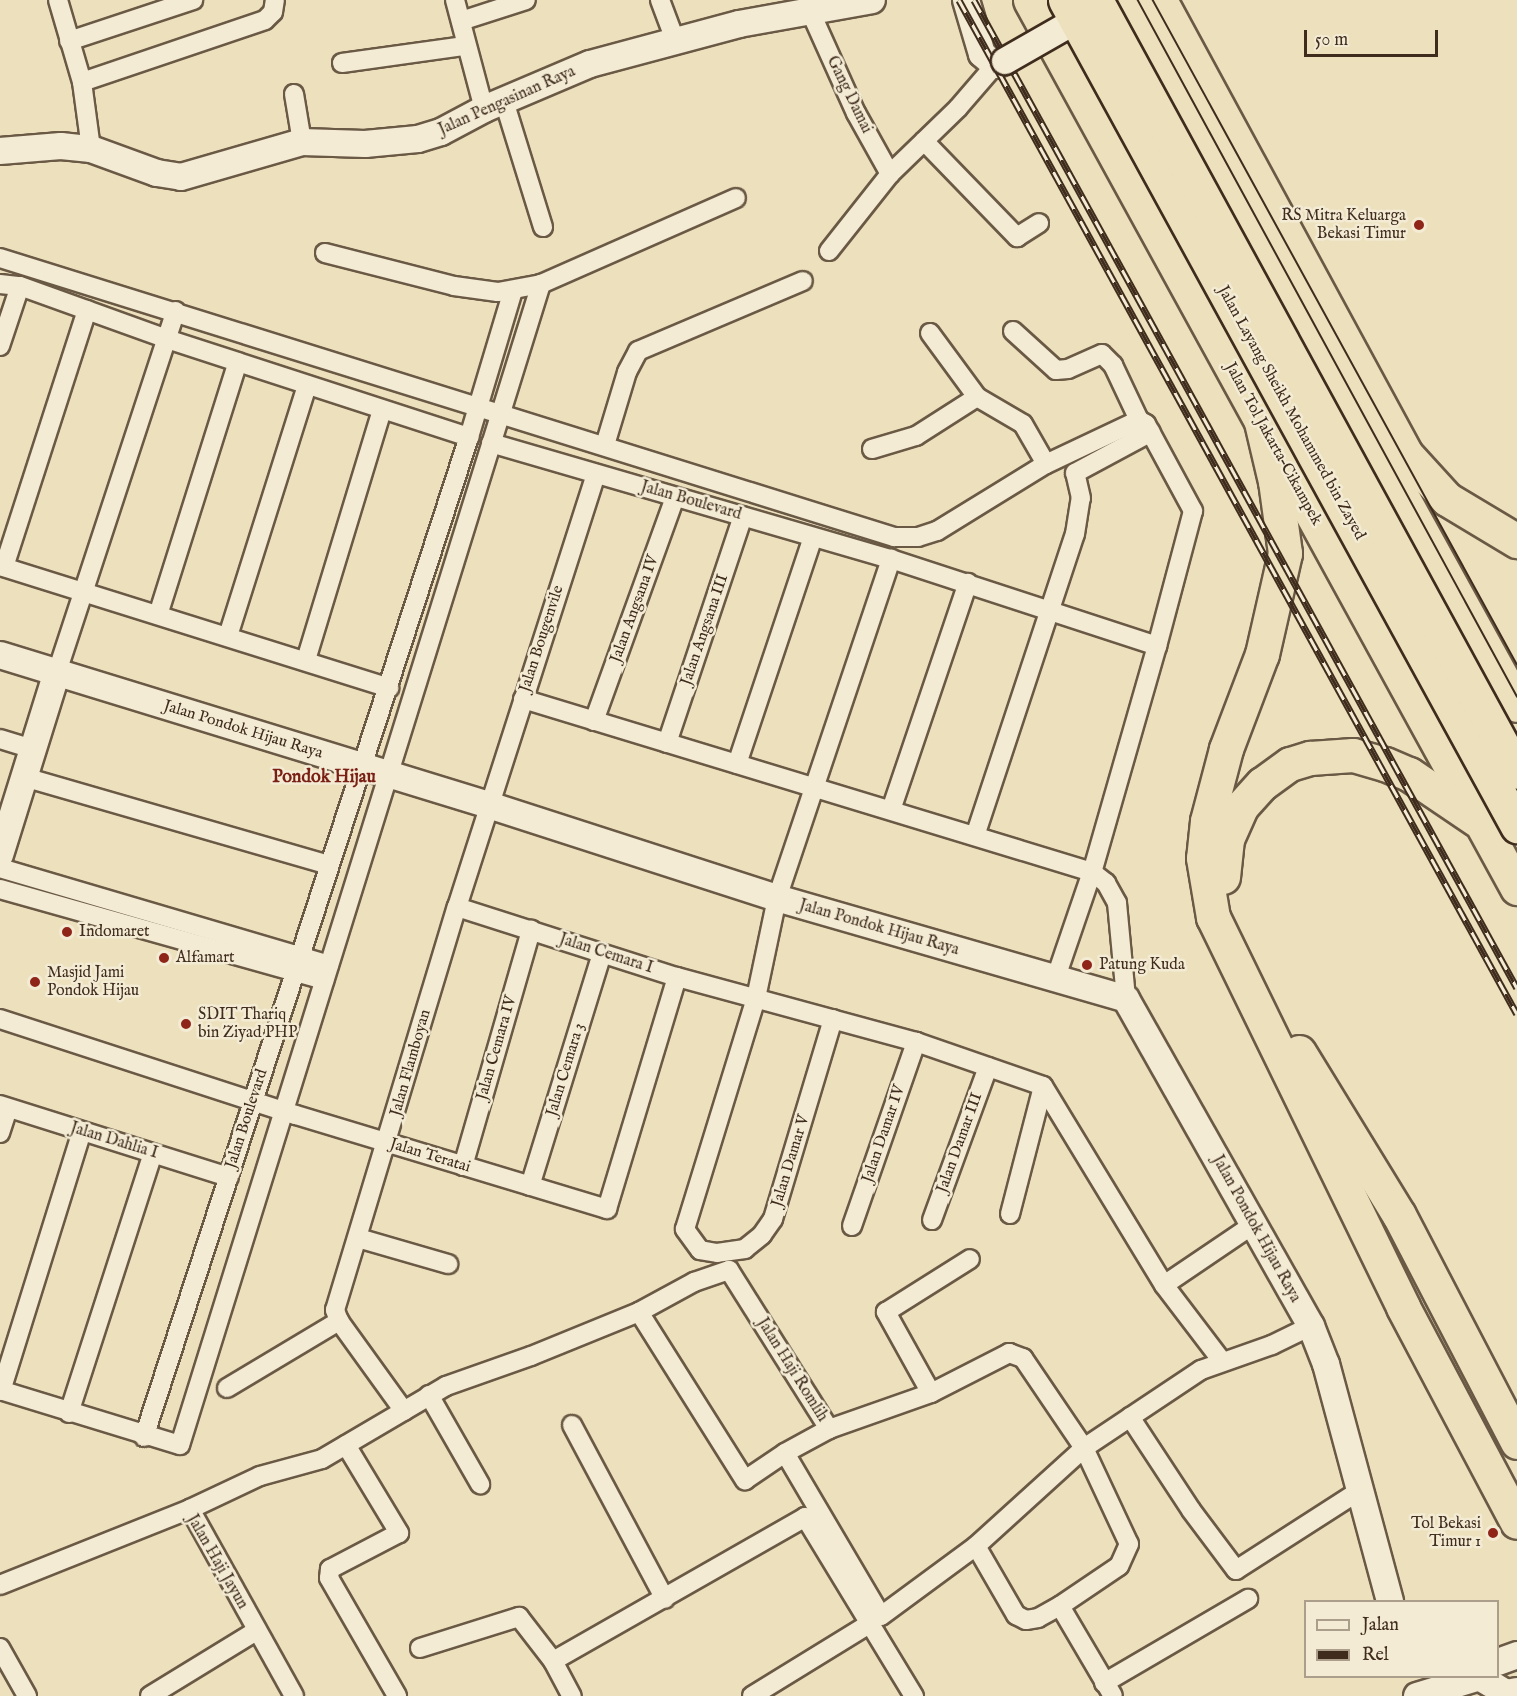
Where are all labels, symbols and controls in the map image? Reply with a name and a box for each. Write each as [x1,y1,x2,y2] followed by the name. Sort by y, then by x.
[1307,18,1440,56] scale bar
[1315,29,1348,52] text: 50 m
[822,53,876,137] street label: Gang Damai
[436,62,578,140] street label: Jalan Pengasinan Raya
[1281,206,1406,244] place label: RS Mitra Keluarga Bekasi Timur
[1410,216,1428,234] marker: RS Mitra Keluarga Bekasi Timur
[1213,282,1369,544] street label: Jalan Layang Sheikh Mohammed bin Zayed
[1220,359,1326,529] street label: Jalan Tol Jakarta–Cikampek
[638,477,744,525] street label: Jalan Boulevard
[607,553,663,665] street label: Jalan Angsana IV
[677,572,733,688] street label: Jalan Angsana III
[516,583,568,695] street label: Jalan Bougenvile
[161,697,325,763] street label: Jalan Pondok Hijau Raya
[272,767,376,789] district label: Pondok Hijau
[797,896,961,960] street label: Jalan Pondok Hijau Raya
[79,922,150,942] place label: Indomaret
[60,925,74,939] marker: Indomaret
[557,930,655,978] street label: Jalan Cemara I
[176,948,235,968] place label: Alfamart
[157,951,171,965] marker: Alfamart
[1099,955,1185,975] place label: Patung Kuda
[1080,958,1094,972] marker: Patung Kuda
[47,963,139,1001] place label: Masjid Jami Pondok Hijau
[28,975,42,989] marker: Masjid Jami Pondok Hijau
[473,993,521,1103] street label: Jalan Cemara IV
[198,1005,297,1043] place label: SDIT Thariq bin Ziyad PHP
[387,1007,435,1119] street label: Jalan Flamboyan
[179,1017,193,1031] marker: SDIT Thariq bin Ziyad PHP
[543,1021,589,1119] street label: Jalan Cemara 3
[222,1067,272,1171] street label: Jalan Boulevard
[858,1083,910,1185] street label: Jalan Damar IV
[933,1090,987,1196] street label: Jalan Damar III
[768,1113,814,1209] street label: Jalan Damar V
[68,1119,160,1163] street label: Jalan Dahlia I
[387,1135,473,1177] street label: Jalan Teratai
[1207,1152,1305,1306] street label: Jalan Pondok Hijau Raya
[752,1315,832,1425] street label: Jalan Haji Romlih
[182,1511,252,1613] street label: Jalan Haji Jayun
[1411,1514,1481,1552] place label: Tol Bekasi Timur 1
[1486,1526,1500,1540] marker: Tol Bekasi Timur 1
[1304,1600,1499,1678] legend
[1362,1614,1399,1637] text: Jalan
[1362,1644,1389,1667] text: Rel

